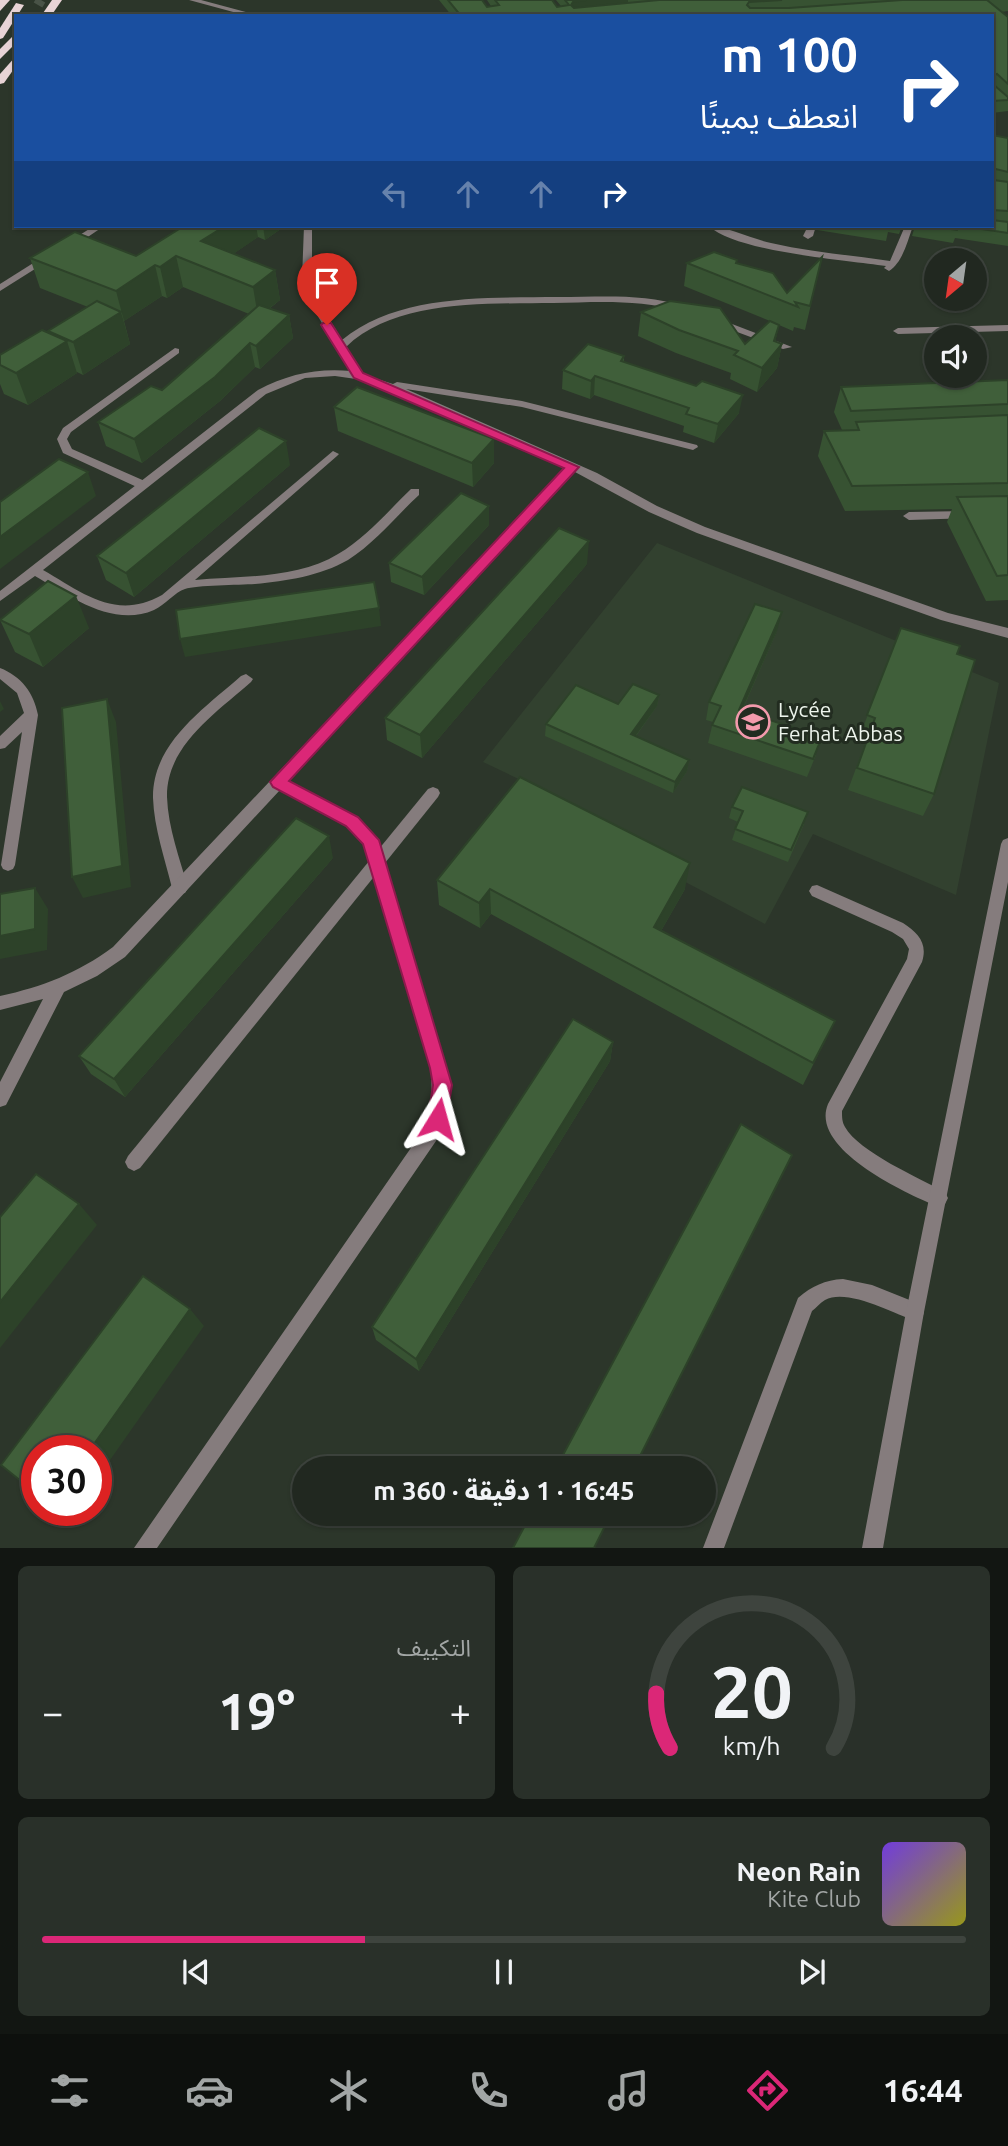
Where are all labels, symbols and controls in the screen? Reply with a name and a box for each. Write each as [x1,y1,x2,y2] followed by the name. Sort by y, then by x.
[721,26,858,81] text: 100 m
[882,42,973,133] icon: right
[700,98,858,134] text: انعطف يمينًا
[376,175,414,213] icon: left
[449,175,487,213] icon: ahead
[522,175,560,213] icon: ahead
[595,175,633,213] icon: right
[924,248,987,312] north arrow
[924,248,987,388] map controls
[297,253,357,325] pin
[308,264,346,302] icon: arrive
[924,325,987,388] button: sound
[778,697,903,745] place label: Lycée Ferhat Abbas
[734,703,772,741] school or university icon: Lycée Ferhat Abbas
[401,1082,475,1156] position arrow
[21,1435,112,1526] speed limit sign: 30
[373,1476,635,1505] text: 16:45 · 1 دقيقة · 360 m
[397,1635,471,1660] text: التكييف
[710,1651,793,1733] text: 20
[218,1682,295,1740] text: 19°
[42,1691,63,1733] text: −
[450,1691,471,1733] text: +
[723,1732,780,1760] text: km/h
[736,1857,861,1886] text: Neon Rain
[767,1886,861,1911] text: Kite Club
[177,1953,215,1991] icon: previous
[485,1953,523,1991] icon: pause
[793,1953,831,1991] icon: next
[45,2066,94,2115] icon: filters
[185,2066,234,2115] icon: car
[324,2066,373,2115] icon: climate
[464,2066,513,2115] icon: phone
[604,2066,653,2115] icon: music
[743,2066,792,2115] icon: directions
[883,2072,963,2108] text: 16:44

